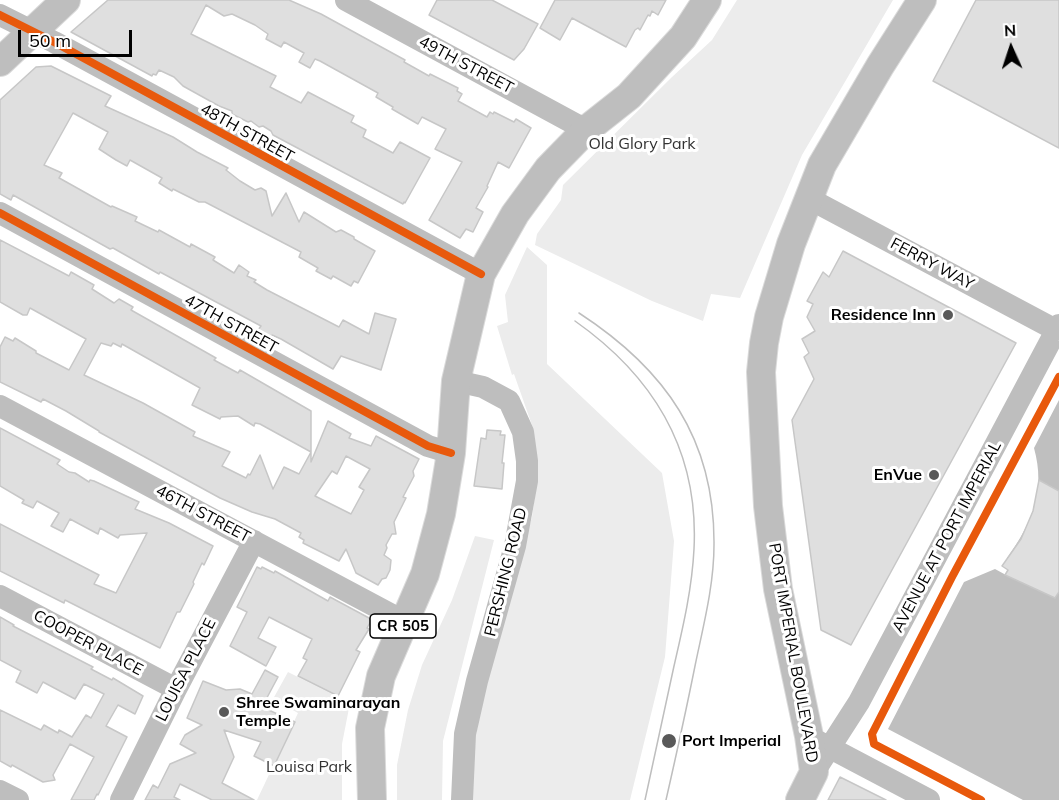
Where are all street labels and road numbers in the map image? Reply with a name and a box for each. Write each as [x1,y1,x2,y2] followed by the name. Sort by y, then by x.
[416,32,516,98] street label: 49TH STREET
[197,99,297,167] street label: 48TH STREET
[887,234,977,294] street label: FERRY WAY
[181,290,281,358] street label: 47TH STREET
[888,438,1006,636] street label: AVENUE AT PORT IMPERIAL
[153,481,253,547] street label: 46TH STREET
[481,506,531,638] street label: PERSHING ROAD
[764,542,822,764] street label: PORT IMPERIAL BOULEVARD
[30,606,146,680] street label: COOPER PLACE
[370,614,436,638] road number: CR 505
[152,615,220,725] street label: LOUISA PLACE

